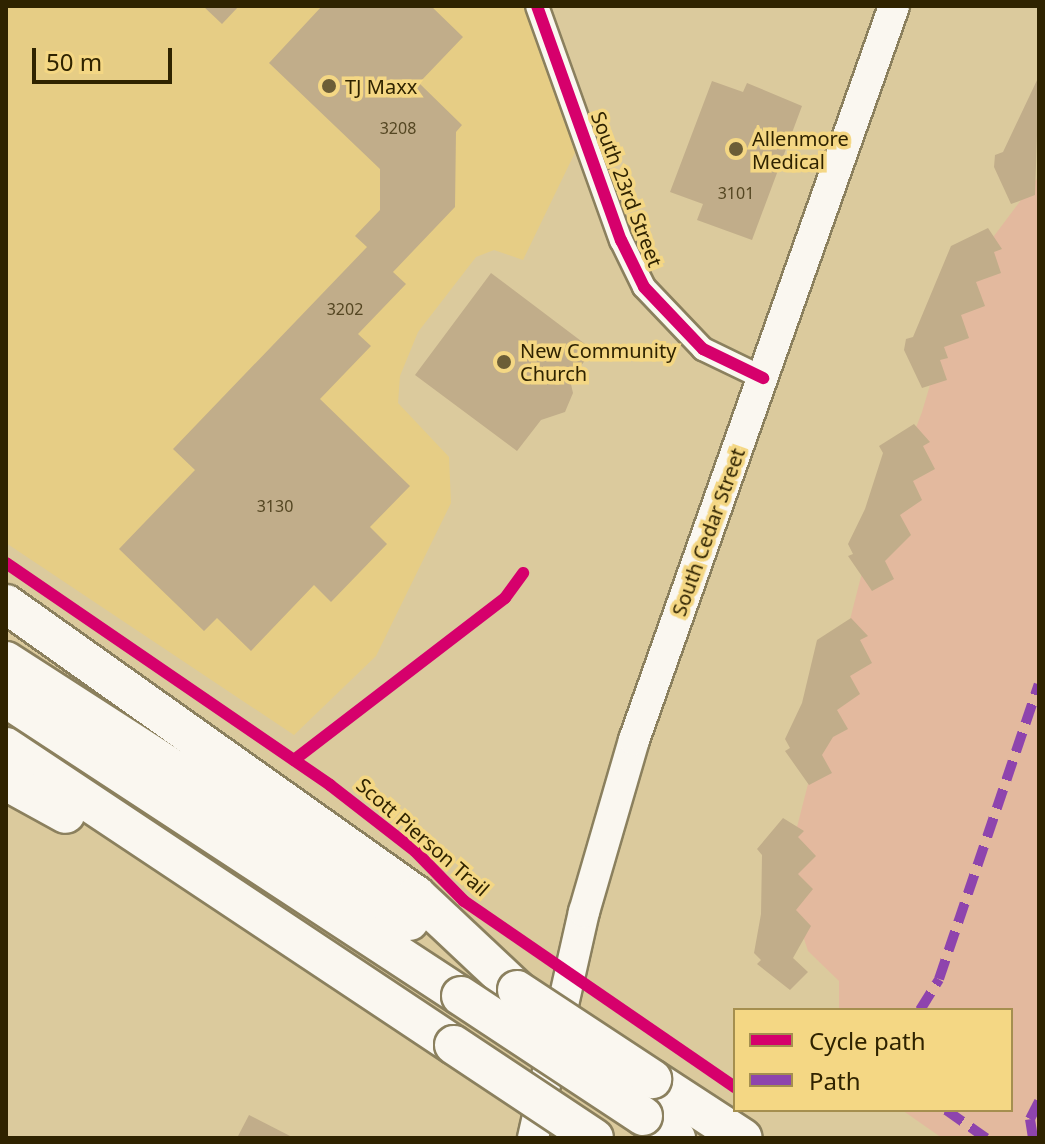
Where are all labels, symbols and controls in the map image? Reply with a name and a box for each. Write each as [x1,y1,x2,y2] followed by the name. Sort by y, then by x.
[36,32,176,82] scale bar
[46,45,102,78] text: 50 m
[345,74,417,98] place label: TJ Maxx
[320,77,338,95] marker: TJ Maxx
[586,108,668,270] street label: South 23rd Street
[380,118,416,138] house number: 3208
[752,126,849,173] place label: Allenmore Medical
[727,140,745,158] marker: Allenmore Medical
[718,183,754,203] house number: 3101
[327,299,363,319] house number: 3202
[520,338,676,385] place label: New Community Church
[495,353,513,371] marker: New Community Church
[666,445,750,619] street label: South Cedar Street
[257,496,293,516] house number: 3130
[352,773,494,901] street label: Scott Pierson Trail
[733,1008,1013,1112] legend
[809,1024,926,1057] text: Cycle path
[809,1064,860,1097] text: Path

